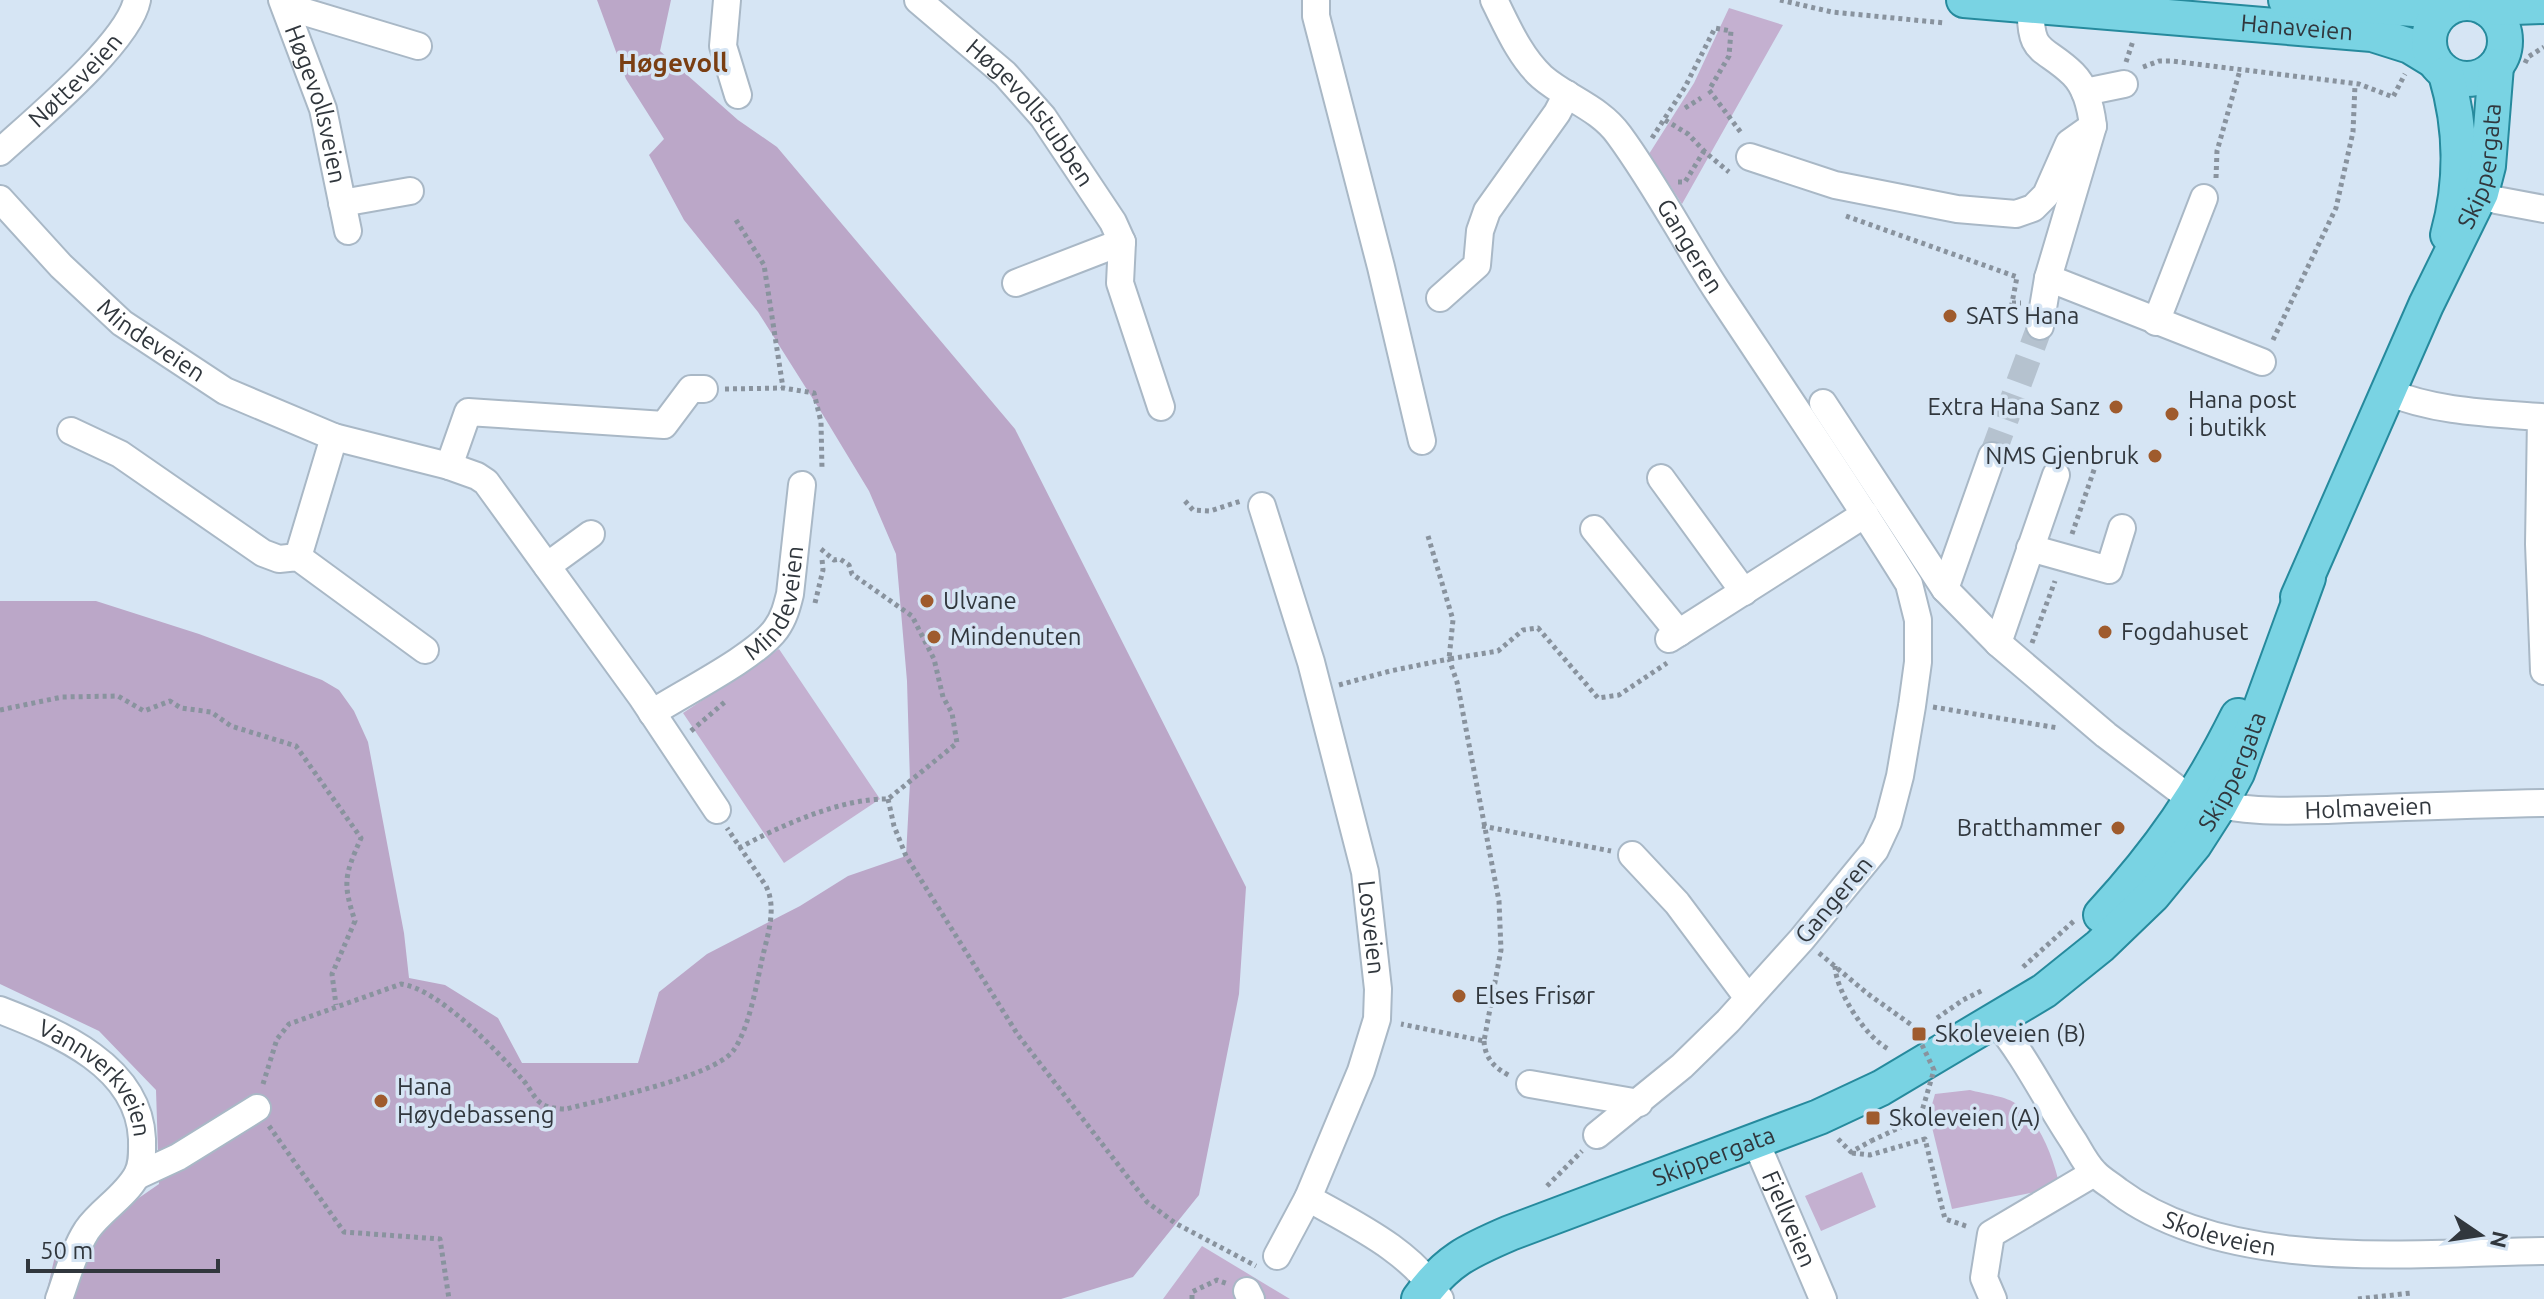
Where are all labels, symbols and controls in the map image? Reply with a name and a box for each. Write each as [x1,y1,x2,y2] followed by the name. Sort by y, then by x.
[2240,9,2354,45] street label: Hanaveien
[280,21,352,186] street label: Høgevollsveien
[23,28,127,133] street label: Nøtteveien
[961,33,1099,191] street label: Høgevollstubben
[618,48,728,77] district label: Høgevoll
[2452,102,2506,233] street label: Skippergata
[1651,194,1729,298] street label: Gangeren
[92,293,210,387] street label: Mindeveien
[1966,302,2079,329] place label: SATS Hana
[1941,307,1959,325] marker: SATS Hana
[2188,386,2297,441] place label: Hana post i butikk
[1928,393,2100,420] place label: Extra Hana Sanz
[2107,398,2125,416] marker: Extra Hana Sanz
[2163,405,2181,423] marker: Hana post i butikk
[1985,442,2139,469] place label: NMS Gjenbruk
[2146,447,2164,465] marker: NMS Gjenbruk
[739,544,808,665] street label: Mindeveien
[943,587,1017,614] place label: Ulvane
[918,592,936,610] marker: Ulvane
[2121,618,2249,645] place label: Fogdahuset
[950,623,1081,650] place label: Mindenuten
[2096,623,2114,641] marker: Fogdahuset
[925,628,943,646] marker: Mindenuten
[2192,708,2271,836] street label: Skippergata
[2304,792,2433,824] street label: Holmaveien
[1957,814,2102,841] place label: Bratthammer
[2109,819,2127,837] marker: Bratthammer
[1790,851,1878,949] street label: Gangeren
[1353,879,1390,976] street label: Losveien
[1475,982,1595,1009] place label: Elses Frisør
[1450,987,1468,1005] marker: Elses Frisør
[34,1014,156,1138] street label: Vannverkveien
[1935,1020,2086,1047] place label: Skoleveien (B)
[1910,1025,1928,1043] marker: Skoleveien (B)
[397,1073,555,1128] place label: Hana Høydebasseng
[372,1092,390,1110] marker: Hana Høydebasseng
[1889,1104,2041,1131] place label: Skoleveien (A)
[1864,1109,1882,1127] marker: Skoleveien (A)
[1649,1121,1779,1191] street label: Skippergata
[1757,1167,1822,1271] street label: Fjellveien
[2440,1195,2520,1275] north arrow
[2159,1205,2278,1261] street label: Skoleveien
[28,1223,218,1273] scale bar
[2486,1229,2514,1250] text: N
[40,1237,93,1264] text: 50 m

